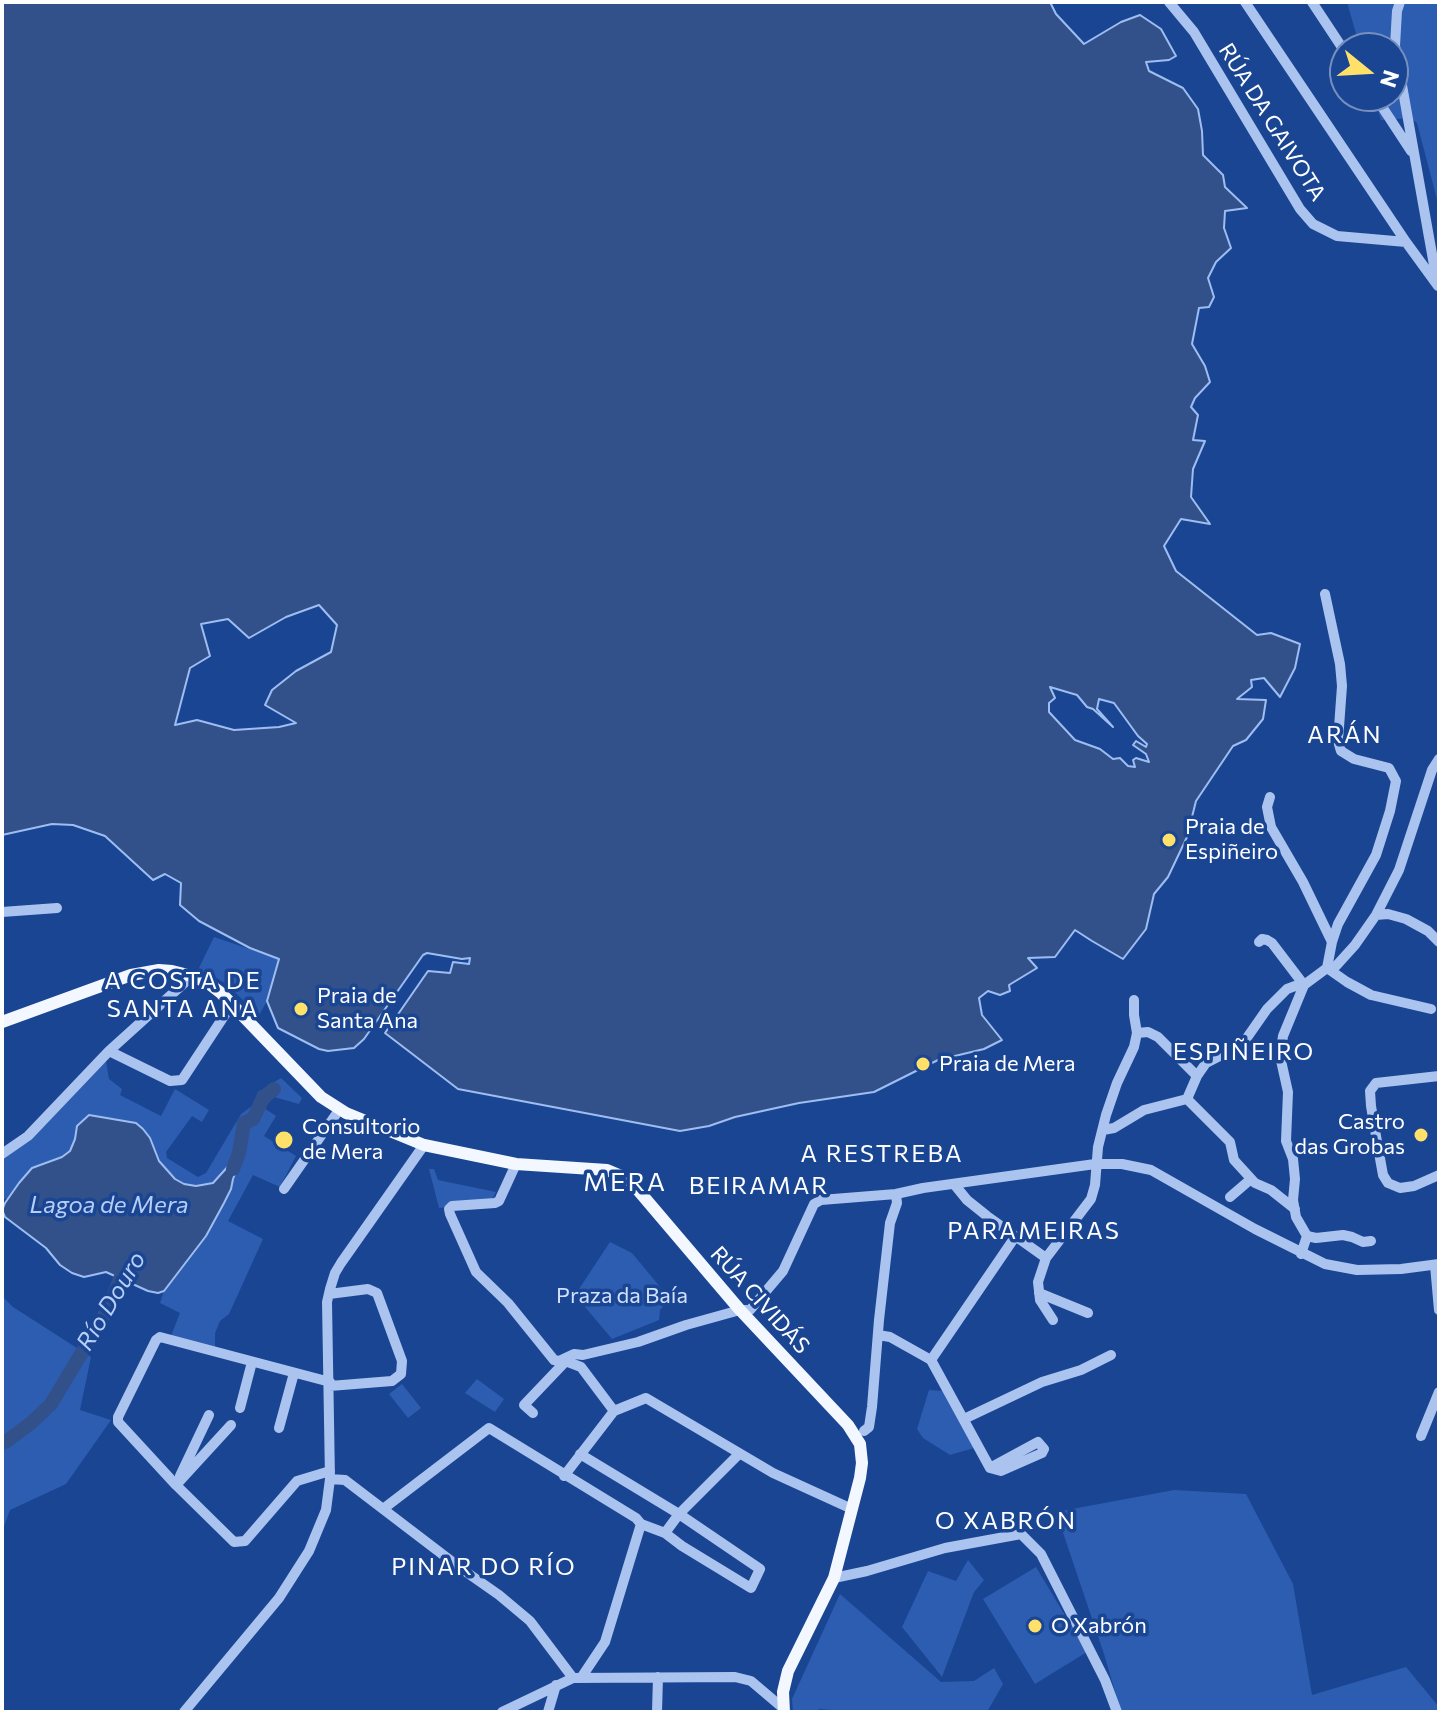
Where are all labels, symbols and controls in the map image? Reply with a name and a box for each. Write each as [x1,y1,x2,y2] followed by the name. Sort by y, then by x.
[1329,32,1409,112] north arrow
[1213,38,1331,206] street label: RÚA DA GAIVOTA
[1375,67,1406,91] text: N
[1307,721,1383,749] district label: ARÁN
[1185,814,1278,866] place label: Praia de Espiñeiro
[1160,831,1178,849] marker: Praia de Espiñeiro
[104,967,262,1023] district label: A COSTA DE SANTA ANA
[317,983,418,1034] place label: Praia de Santa Ana
[292,1000,310,1018] marker: Praia de Santa Ana
[1173,1038,1315,1066] district label: ESPIÑEIRO
[939,1051,1075,1077] place label: Praia de Mera
[914,1055,932,1073] marker: Praia de Mera
[1294,1109,1405,1160] place label: Castro das Grobas
[302,1114,420,1166] place label: Consultorio de Mera
[1412,1126,1430,1144] marker: Castro das Grobas
[273,1129,295,1151] marker: Consultorio de Mera
[801,1140,963,1168] district label: A RESTREBA
[583,1166,667,1198] district label: MERA
[689,1172,829,1200] district label: BEIRAMAR
[29,1191,189,1219] water label: Lagoa de Mera
[947,1217,1121,1245] district label: PARAMEIRAS
[705,1241,815,1359] street label: RÚA CIVIDÁS
[70,1246,152,1356] water label: Río Douro
[556,1283,688,1309] park label: Praza da Baía
[935,1507,1077,1535] district label: O XABRÓN
[391,1553,577,1581] district label: PINAR DO RÍO
[1051,1613,1147,1639] place label: O Xabrón
[1026,1617,1044,1635] marker: O Xabrón

